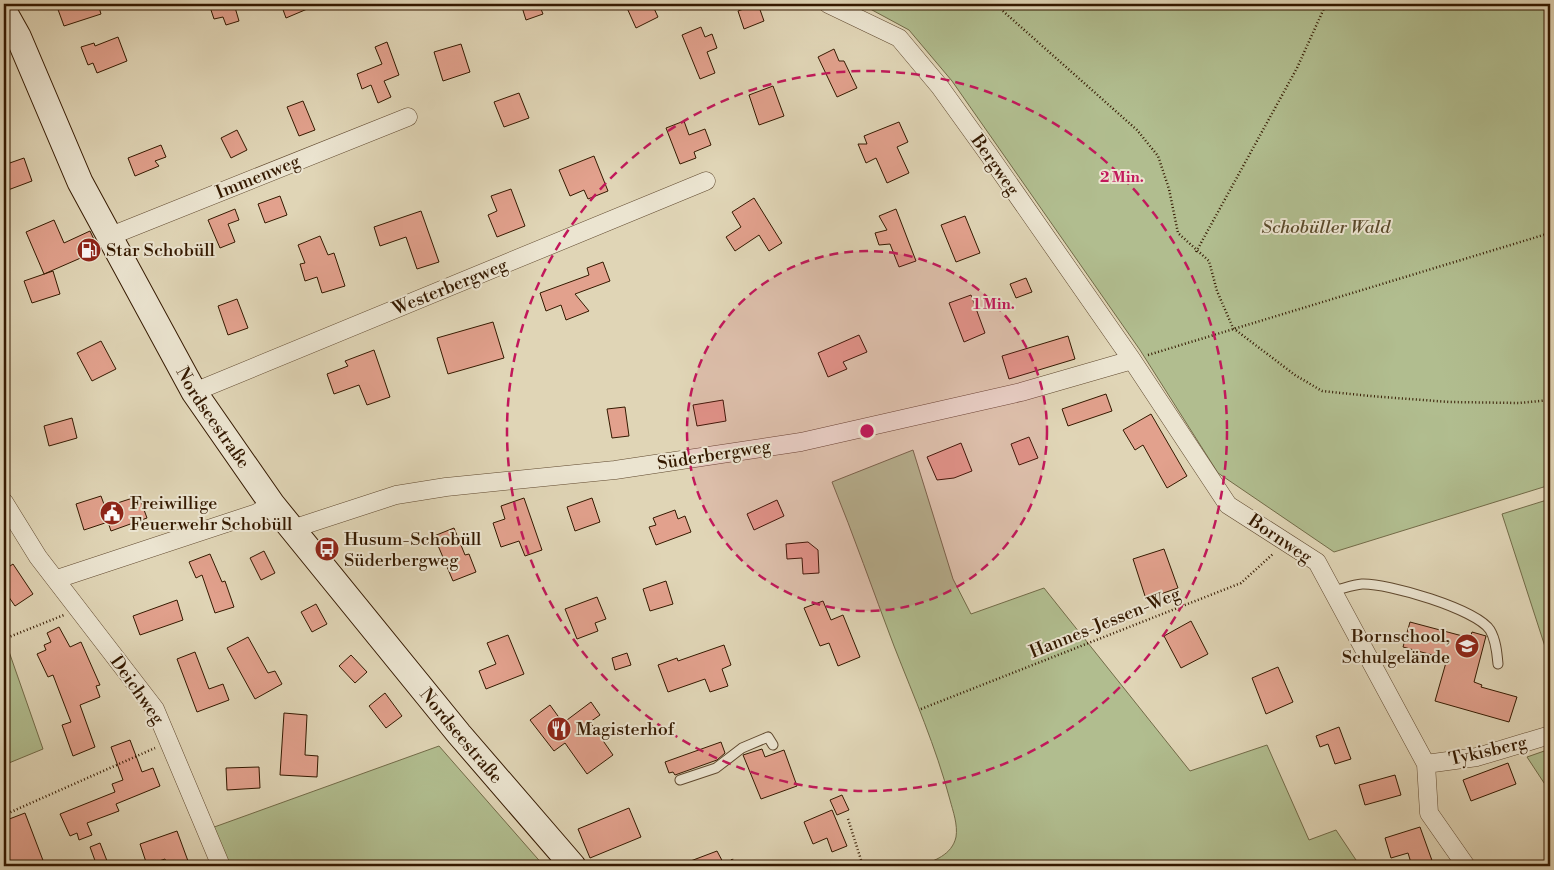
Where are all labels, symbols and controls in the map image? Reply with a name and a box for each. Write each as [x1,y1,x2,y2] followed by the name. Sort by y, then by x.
[965,129,1025,201] street label: Bergweg
[212,149,304,204] street label: Immenweg
[1100,168,1144,187] text: 2 Min.
[1262,216,1391,239] park label: Schobüller Wald
[76,237,102,263] fuel station icon: Star Schobüll
[106,239,216,262] place label: Star Schobüll
[388,253,512,321] street label: Westerbergweg
[973,295,1015,314] text: 1 Min.
[171,363,255,473] street label: Nordseestraße
[858,422,876,440] centre of rings
[656,435,773,475] street label: Süderbergweg
[130,492,293,536] place label: Freiwillige Feuerwehr Schobüll
[99,500,125,526] public building icon: Freiwillige Feuerwehr Schobüll
[1243,509,1317,569] street label: Bornweg
[344,528,482,572] place label: Husum-Schobüll Süderbergweg
[314,536,340,562] bus stop icon: Husum-Schobüll Süderbergweg
[1026,582,1184,664] street label: Hannes-Jessen-Weg
[1342,625,1450,669] place label: Bornschool, Schulgelände
[1454,633,1480,659] school or university icon: Bornschool, Schulgelände
[105,651,170,730] street label: Deichweg
[415,683,508,788] street label: Nordseestraße
[546,716,572,742] restaurant icon: Magisterhof
[576,718,676,741] place label: Magisterhof
[1447,731,1530,771] street label: Tykisberg

